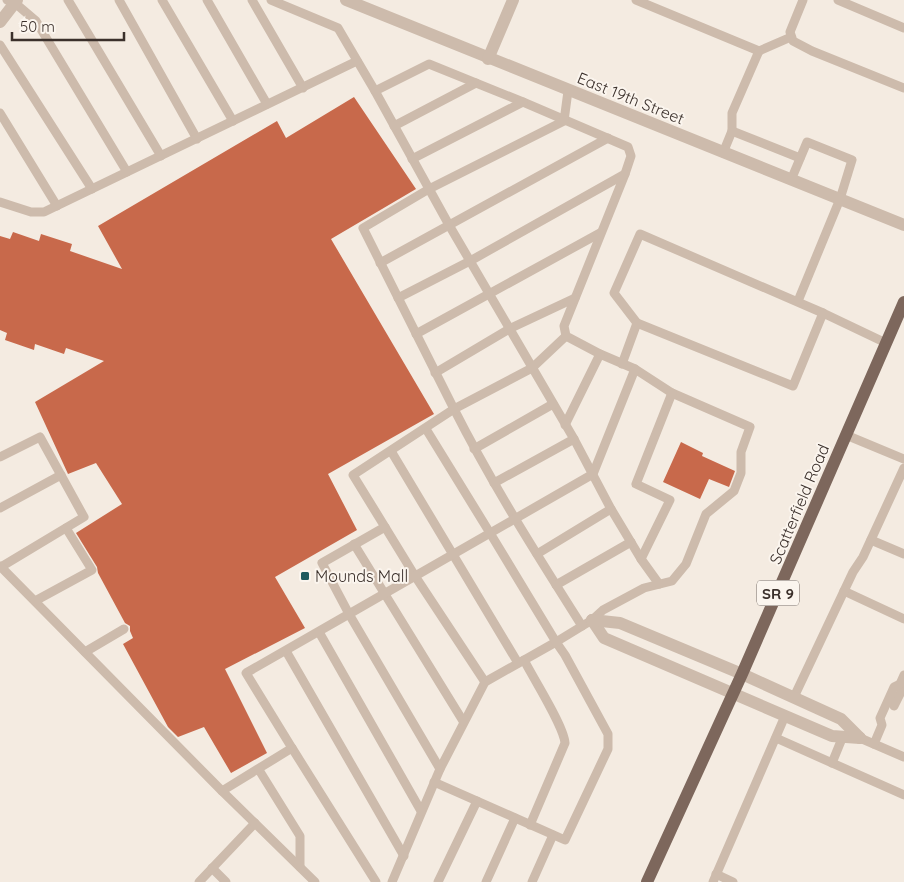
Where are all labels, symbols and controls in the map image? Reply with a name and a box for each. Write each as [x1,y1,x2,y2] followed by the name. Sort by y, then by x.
[12,10,125,42] scale bar
[20,17,55,36] text: 50 m
[575,67,687,129] street label: East 19th Street
[765,441,833,567] street label: Scatterfield Road
[315,566,408,586] place label: Mounds Mall
[299,570,311,582] marker: Mounds Mall
[757,580,799,606] road number: SR 9

